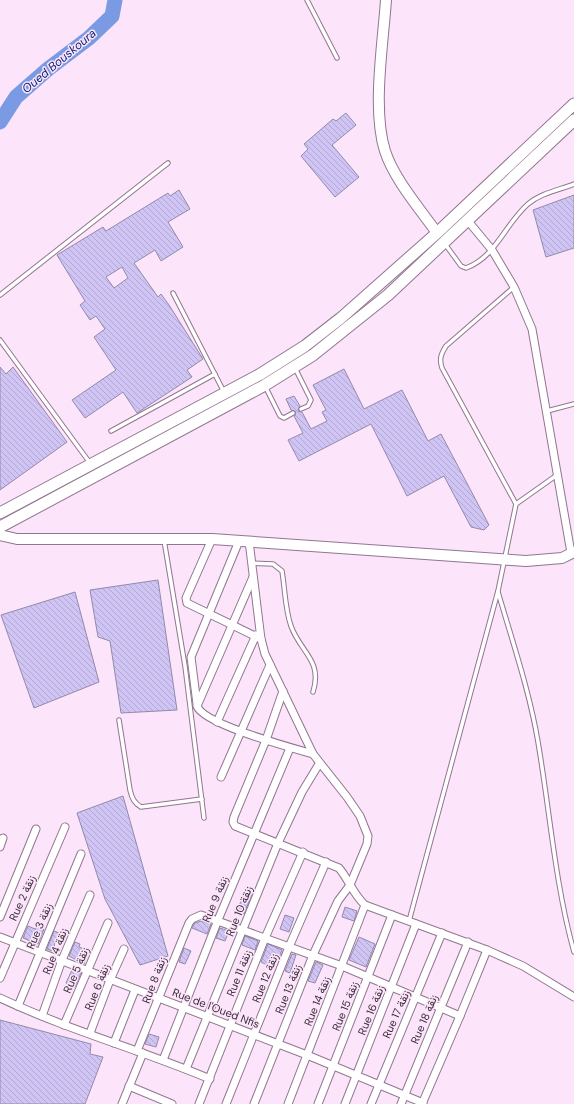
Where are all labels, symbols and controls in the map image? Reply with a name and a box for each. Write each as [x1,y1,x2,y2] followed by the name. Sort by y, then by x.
[18,25,100,97] water label: Oued Bouskoura
[6,873,38,923] street label: Rue 2 زنقة
[199,873,231,924] street label: Rue 9 زنقة
[223,883,256,938] street label: Rue 10 زنقة
[23,901,55,951] street label: Rue 3 زنقة
[39,925,71,976] street label: Rue 4 زنقة
[60,945,92,995] street label: Rue 5 زنقة
[223,947,255,998] street label: Rue 11 زنقة
[249,951,281,1005] street label: Rue 12 زنقة
[139,954,169,1005] street label: Rue 8 زنقة
[81,961,113,1012] street label: Rue 6 زنقة
[272,962,304,1016] street label: Rue 13 زنقة
[301,974,333,1028] street label: Rue 14 زنقة
[329,979,361,1033] street label: Rue 15 زنقة
[355,983,387,1037] street label: Rue 16 زنقة
[170,985,262,1031] street label: Rue de l'Oued Nfis
[379,987,413,1040] street label: Rue 17 زنقة
[407,992,441,1046] street label: Rue 18 زنقة

